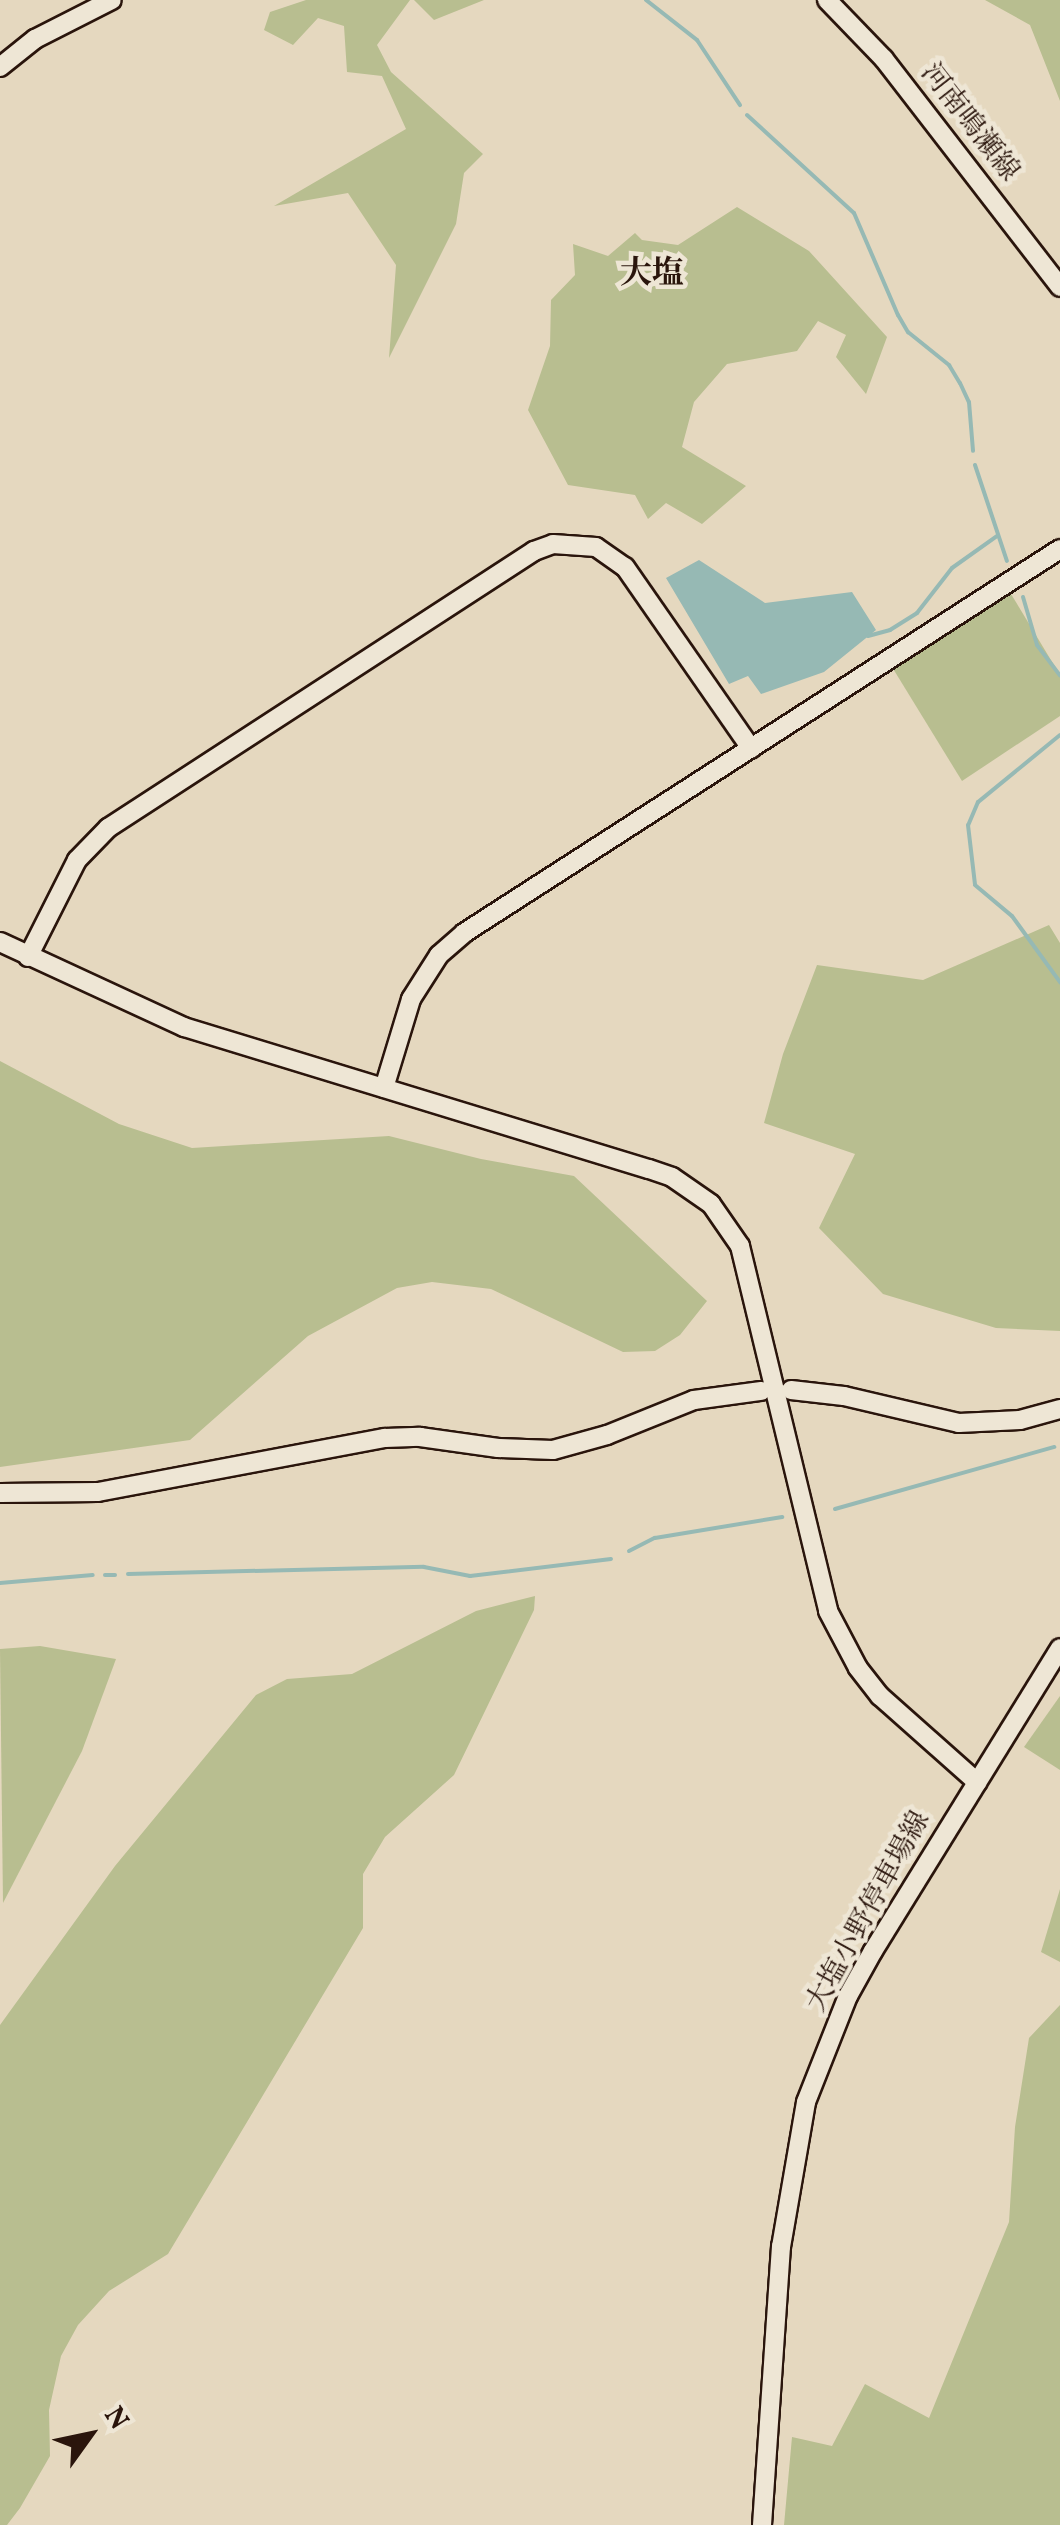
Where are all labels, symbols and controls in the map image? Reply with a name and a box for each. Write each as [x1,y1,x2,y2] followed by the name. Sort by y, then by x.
[913,57,1025,189] street label: 河南鳴瀬線
[620,256,684,294] district label: 大塩
[800,1806,938,2018] street label: 大塩小野停車場線
[40,2385,140,2485] north arrow
[94,2399,137,2438] text: N

